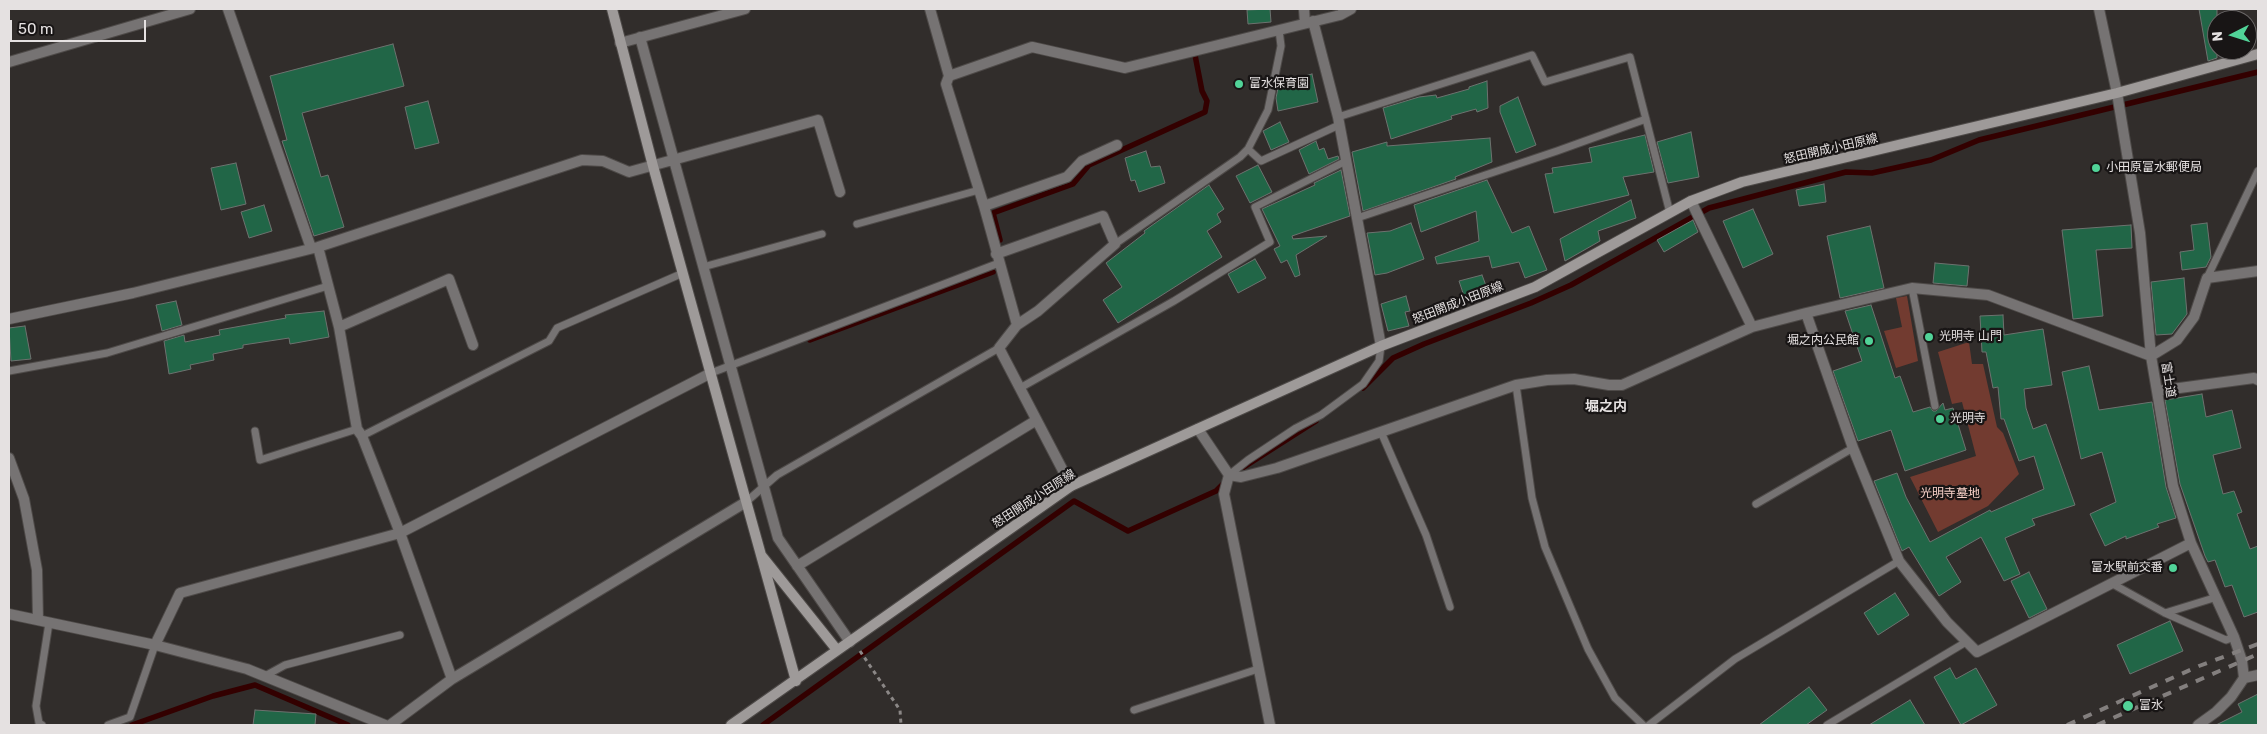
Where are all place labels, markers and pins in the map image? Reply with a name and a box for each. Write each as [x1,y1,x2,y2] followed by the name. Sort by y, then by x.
[1249,77,1309,91] place label: 富水保育園
[1233,78,1245,90] marker: 富水保育園
[2106,161,2202,175] place label: 小田原富水郵便局
[2090,162,2102,174] marker: 小田原富水郵便局
[1939,330,2002,344] place label: 光明寺 山門
[1923,331,1935,343] marker: 光明寺 山門
[1787,334,1859,348] place label: 堀之内公民館
[1863,335,1875,347] marker: 堀之内公民館
[1950,412,1986,426] place label: 光明寺
[1934,413,1946,425] marker: 光明寺
[2091,561,2163,575] place label: 富水駅前交番
[2167,562,2179,574] marker: 富水駅前交番
[2121,699,2135,713] marker: 富水
[2139,699,2163,713] place label: 富水

